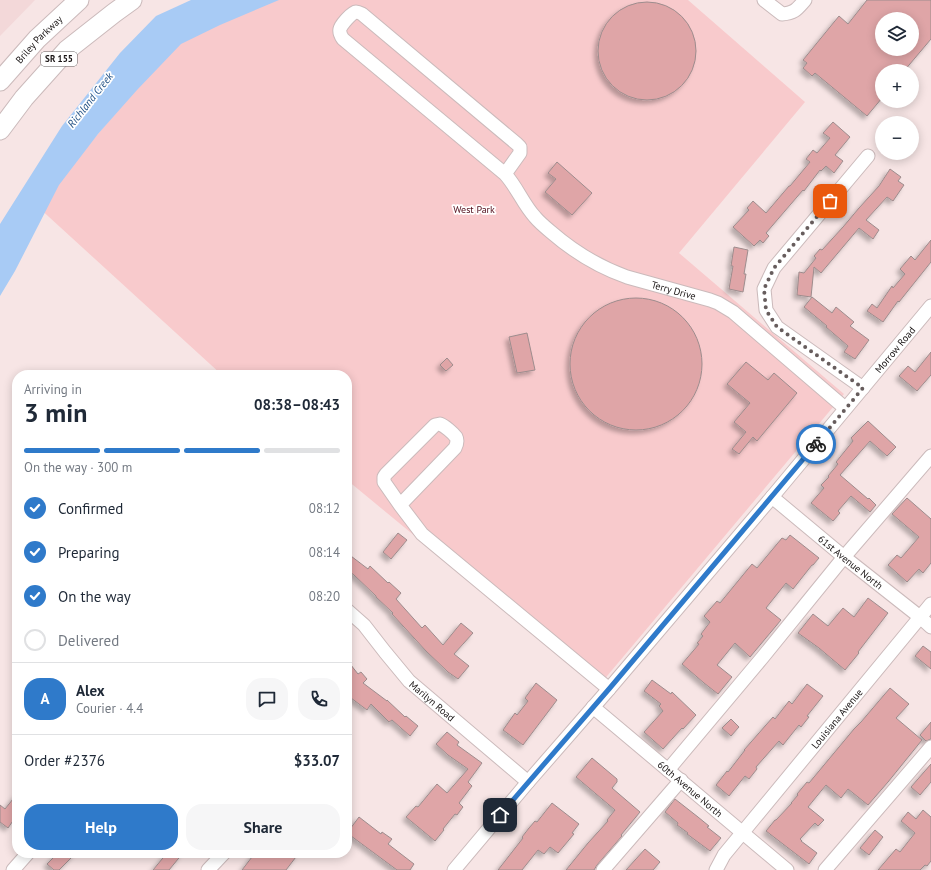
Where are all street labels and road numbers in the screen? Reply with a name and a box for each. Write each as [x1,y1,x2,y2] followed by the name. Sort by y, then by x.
[13,13,66,66] street label: Briley Parkway
[41,52,77,66] road number: SR 155
[650,278,697,303] street label: Terry Drive
[872,324,918,376] street label: Morrow Road
[815,532,885,592] street label: 61st Avenue North
[406,678,457,724] street label: Marilyn Road
[808,686,866,751] street label: Louisiana Avenue
[655,758,725,820] street label: 60th Avenue North

